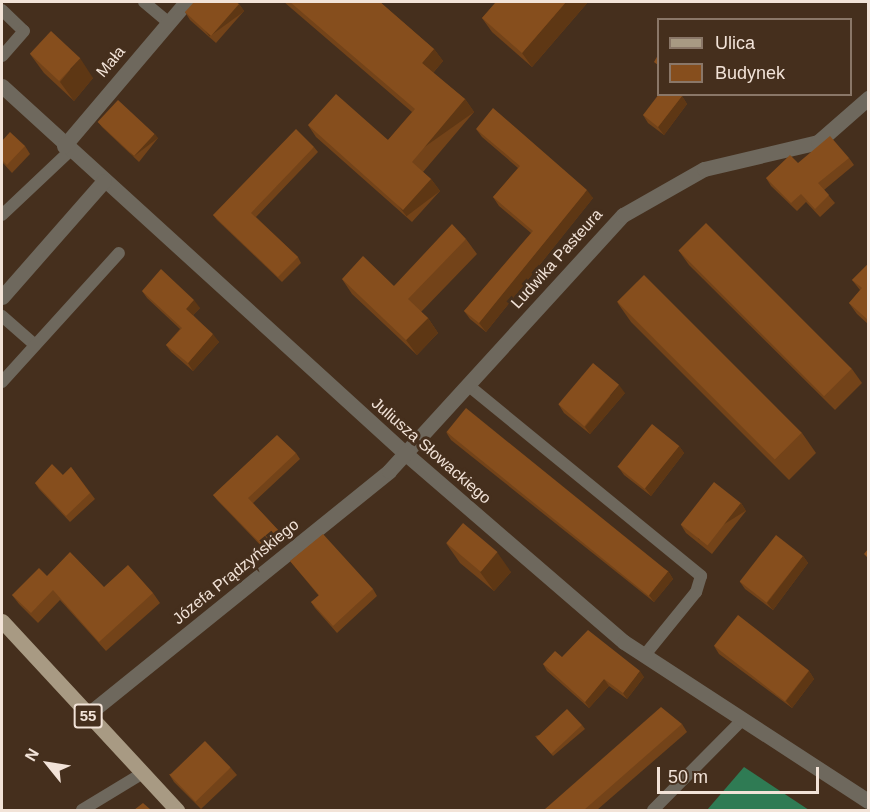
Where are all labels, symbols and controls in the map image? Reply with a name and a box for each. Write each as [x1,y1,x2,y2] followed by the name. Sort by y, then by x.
[657,18,852,96] legend
[715,33,755,53] text: Ulica
[93,43,129,81] street label: Mała
[715,63,785,83] text: Budynek
[507,205,607,313] street label: Ludwika Pasteura
[367,394,495,508] street label: Juliusza Słowackiego
[169,515,303,629] street label: Józefa Prądzyńskiego
[73,704,103,728] road number: 55
[18,734,78,794] north arrow
[22,745,42,764] text: N
[660,755,822,793] scale bar
[668,767,708,787] text: 50 m

